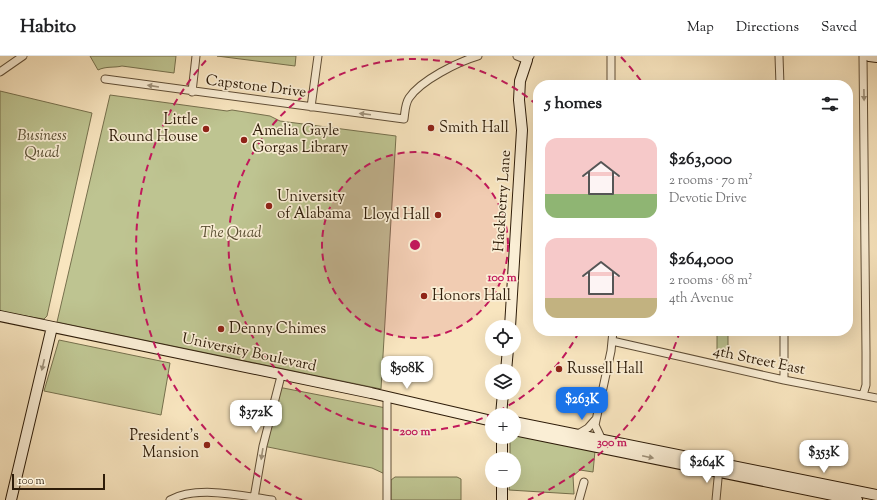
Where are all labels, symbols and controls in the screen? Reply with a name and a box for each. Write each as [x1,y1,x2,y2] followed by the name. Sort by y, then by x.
[20,14,76,41] text: Habito
[687,18,714,38] text: Map
[736,18,799,38] text: Directions
[821,18,857,38] text: Saved
[204,70,308,104] street label: Capstone Drive
[147,83,159,89] one-way arrow
[861,89,867,102] one-way arrow
[545,92,602,116] text: 5 homes
[819,93,841,115] icon: filters
[109,110,198,148] place label: Little Round House
[359,111,371,117] one-way arrow
[439,118,509,139] place label: Smith Hall
[252,121,349,159] place label: Amelia Gayle Gorgas Library
[426,123,436,133] marker: Smith Hall
[201,124,211,134] marker: Little Round House
[17,126,67,164] park label: Business Quad
[239,135,249,145] marker: Amelia Gayle Gorgas Library
[669,148,732,172] text: $263,000
[489,149,517,253] street label: Hackberry Lane
[577,154,625,202] icon: home
[669,172,753,190] text: 2 rooms · 70 m²
[277,187,351,225] place label: University of Alabama
[669,190,747,208] text: Devotie Drive
[264,201,274,211] marker: University of Alabama
[363,205,430,226] place label: Lloyd Hall
[433,210,443,220] marker: Lloyd Hall
[200,223,262,244] park label: The Quad
[408,238,422,252] centre of rings
[669,248,733,272] text: $264,000
[577,254,625,302] icon: home
[486,269,517,287] text: 100 m
[669,272,753,290] text: 2 rooms · 68 m²
[432,286,511,307] place label: Honors Hall
[669,290,734,308] text: 4th Avenue
[419,291,429,301] marker: Honors Hall
[229,319,326,340] place label: Denny Chimes
[485,320,521,488] map controls
[485,320,521,356] button: locate
[216,324,226,334] marker: Denny Chimes
[180,328,319,378] street label: University Boulevard
[711,341,807,381] street label: 4th Street East
[379,356,435,390] pin: $508K
[40,359,46,371] one-way arrow
[567,359,643,380] place label: Russell Hall
[390,360,424,378] text: $508K
[485,364,521,400] button: layers
[554,364,564,374] marker: Russell Hall
[554,387,610,421] pin: $263K
[565,391,599,409] text: $263K
[228,400,284,434] pin: $372K
[239,404,273,422] text: $372K
[485,408,521,444] button: +
[400,423,430,441] text: 200 m
[129,426,199,464] place label: President's Mansion
[597,434,627,452] text: 300 m
[202,440,212,450] marker: President's Mansion
[796,440,852,474] pin: $353K
[808,444,840,462] text: $353K
[259,448,265,460] one-way arrow
[679,450,735,484] pin: $264K
[485,452,521,488] button: −
[689,454,725,472] text: $264K
[642,455,654,461] one-way arrow
[12,472,105,491] scale bar
[18,473,45,489] text: 100 m

